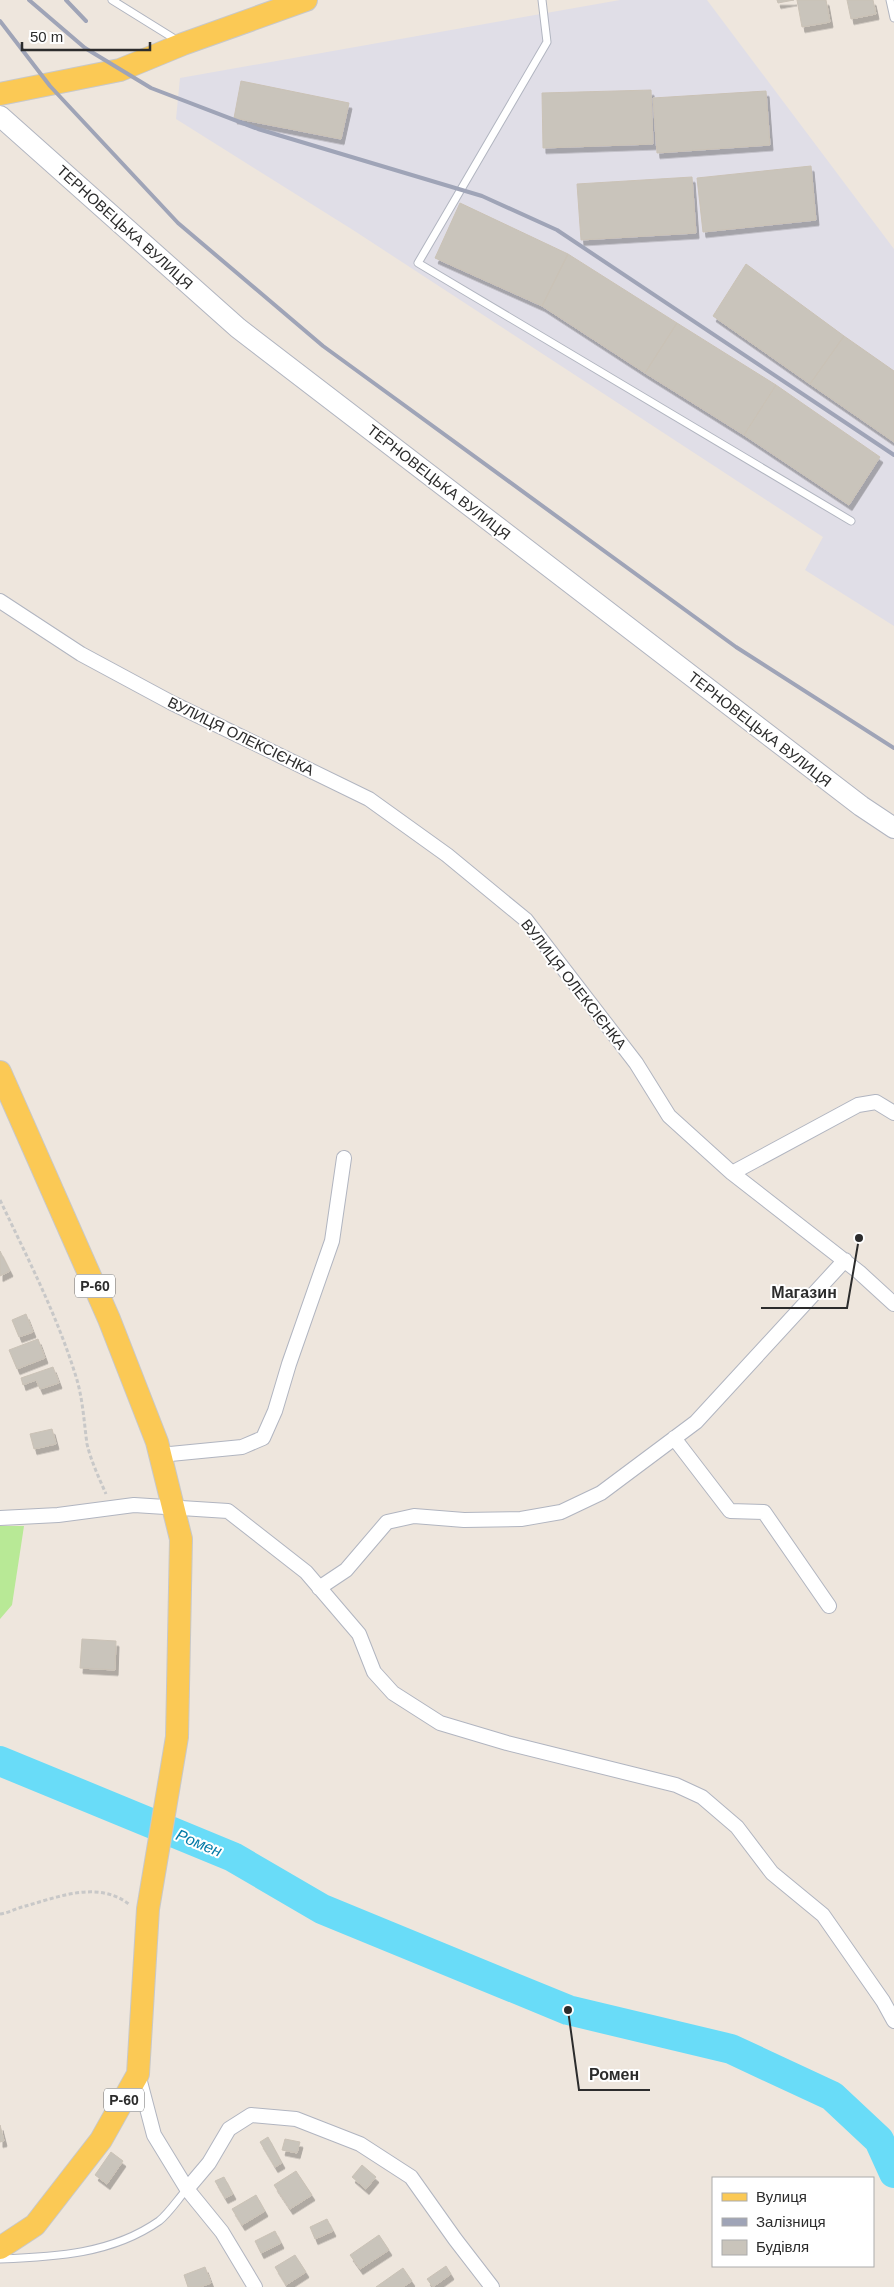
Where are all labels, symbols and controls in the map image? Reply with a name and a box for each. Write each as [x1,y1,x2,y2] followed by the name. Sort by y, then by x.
[22,20,150,52] scale bar
[30,28,63,45] text: 50 m
[54,162,196,292] street label: ТЕРНОВЕЦЬКА ВУЛИЦЯ
[364,421,514,543] street label: ТЕРНОВЕЦЬКА ВУЛИЦЯ
[685,668,835,790] street label: ТЕРНОВЕЦЬКА ВУЛИЦЯ
[165,693,317,779] street label: ВУЛИЦЯ ОЛЕКСІЄНКА
[518,916,630,1052] street label: ВУЛИЦЯ ОЛЕКСІЄНКА
[75,1274,115,1298] road number: Р-60
[761,1277,847,1308] callout: Магазин
[771,1284,837,1301] text: Магазин
[174,1826,225,1860] water label: Ромен
[579,2059,650,2090] callout: Ромен
[589,2066,639,2083] text: Ромен
[104,2088,144,2112] road number: Р-60
[712,2177,874,2267] legend
[756,2188,807,2205] text: Вулиця
[756,2213,826,2230] text: Залізниця
[756,2238,809,2255] text: Будівля

